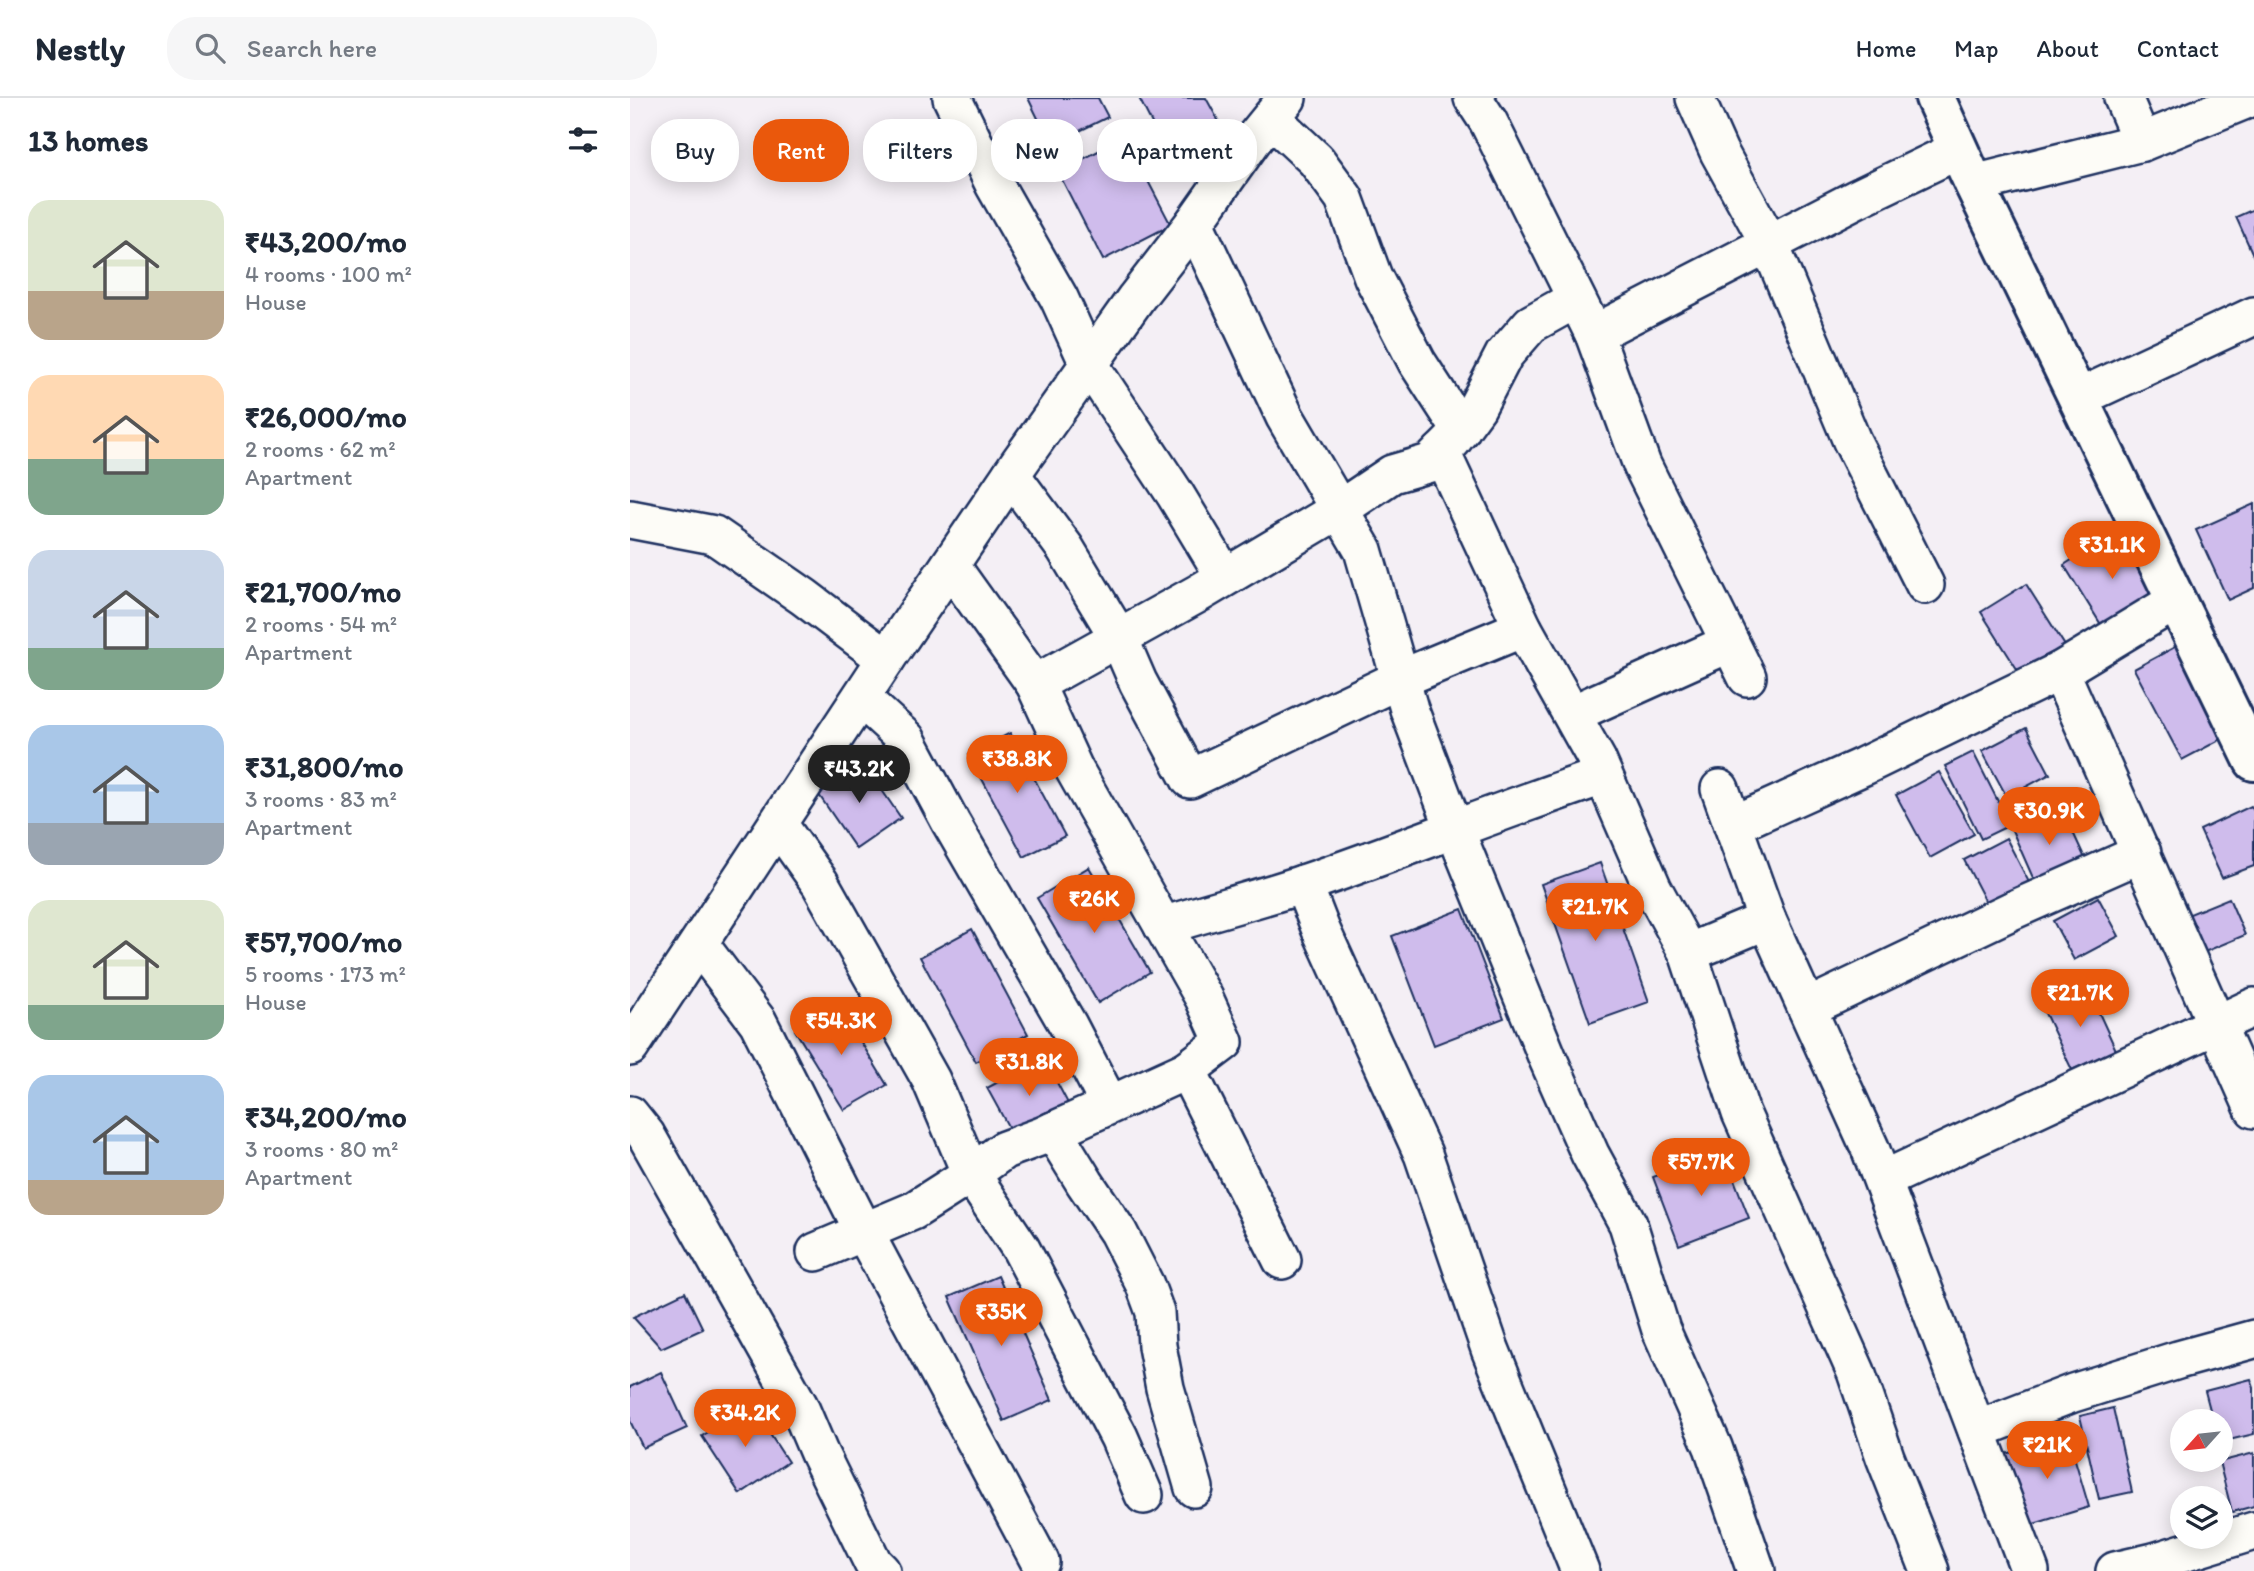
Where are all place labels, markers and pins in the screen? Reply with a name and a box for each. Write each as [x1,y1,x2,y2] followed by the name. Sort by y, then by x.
[2055,522,2169,581] pin: ₹31.1K
[960,736,1074,795] pin: ₹38.8K
[802,746,916,805] pin: ₹43.2K
[1992,788,2106,847] pin: ₹30.9K
[1053,876,1135,935] pin: ₹26K
[1538,884,1652,943] pin: ₹21.7K
[2023,970,2137,1029] pin: ₹21.7K
[784,998,898,1057] pin: ₹54.3K
[972,1038,1086,1098] pin: ₹31.8K
[1644,1138,1758,1198] pin: ₹57.7K
[960,1288,1042,1348] pin: ₹35K
[688,1390,802,1449] pin: ₹34.2K
[2006,1422,2088,1481] pin: ₹21K

